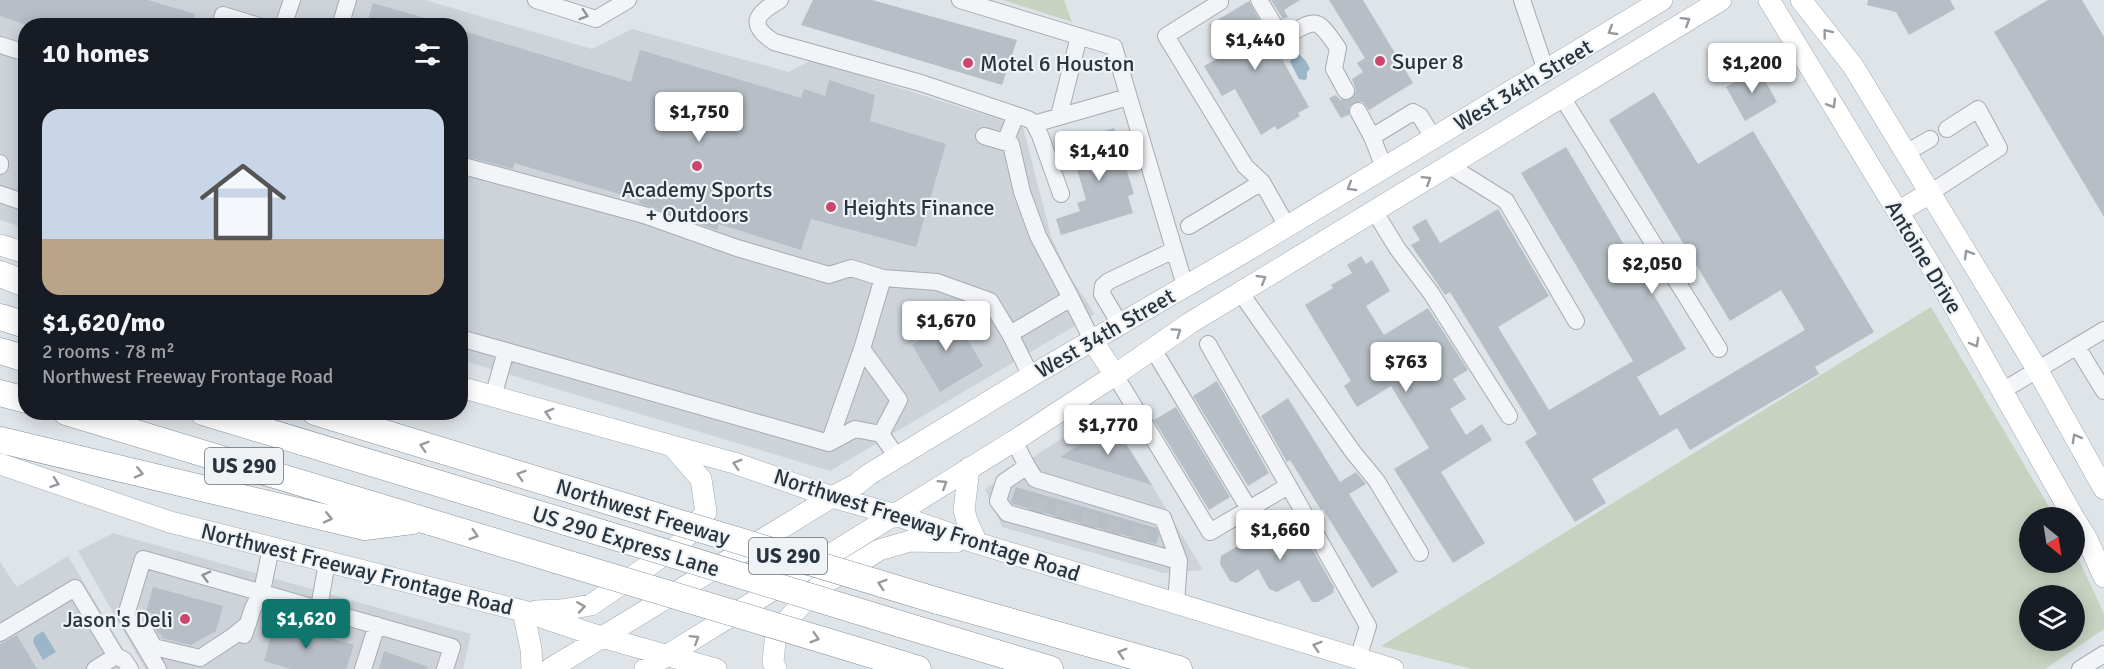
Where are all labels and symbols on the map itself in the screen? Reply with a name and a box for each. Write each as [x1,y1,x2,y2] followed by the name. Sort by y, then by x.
[578,8,589,21] one-way arrow
[1680,17,1690,29] one-way arrow
[1206,20,1304,71] pin: $1,440
[1608,23,1619,34] one-way arrow
[1824,29,1835,40] one-way arrow
[1449,33,1597,137] street label: West 34th Street
[1703,43,1801,94] pin: $1,200
[1392,48,1464,75] place label: Super 8
[980,50,1134,77] place label: Motel 6 Houston
[1373,54,1387,68] marker: Super 8
[961,56,975,70] marker: Motel 6 Houston
[650,92,748,143] pin: $1,750
[1824,98,1836,108] one-way arrow
[1050,131,1148,182] pin: $1,410
[690,159,704,173] marker: Academy Sports + Outdoors
[622,176,772,228] place label: Academy Sports + Outdoors
[1421,176,1431,188] one-way arrow
[1347,179,1357,191] one-way arrow
[843,194,994,221] place label: Heights Finance
[1880,195,1968,319] street label: Antoine Drive
[824,200,838,214] marker: Heights Finance
[1603,244,1701,295] pin: $2,050
[1964,250,1975,261] one-way arrow
[1256,274,1266,286] one-way arrow
[1030,282,1180,384] street label: West 34th Street
[897,301,995,352] pin: $1,670
[1171,328,1182,339] one-way arrow
[1968,337,1979,347] one-way arrow
[1370,342,1442,393] pin: $763
[1059,405,1157,456] pin: $1,770
[544,407,554,420] one-way arrow
[2072,434,2083,444] one-way arrow
[419,441,430,453] one-way arrow
[205,448,283,484] road number: US 290
[732,459,743,471] one-way arrow
[770,463,1084,587] street label: Northwest Freeway Frontage Road
[133,466,143,479] one-way arrow
[516,470,527,482] one-way arrow
[553,473,734,551] street label: Northwest Freeway
[49,476,60,488] one-way arrow
[937,481,948,492] one-way arrow
[529,500,723,582] street label: US 290 Express Lane
[2019,507,2085,573] north arrow
[1231,510,1329,561] pin: $1,660
[323,511,333,524] one-way arrow
[198,517,516,621] street label: Northwest Freeway Frontage Road
[468,528,479,540] one-way arrow
[749,538,827,574] road number: US 290
[201,571,211,583] one-way arrow
[877,579,888,591] one-way arrow
[257,599,355,650] pin: $1,620
[576,601,586,613] one-way arrow
[63,606,173,633] place label: Jason's Deli
[178,612,192,626] marker: Jason's Deli
[809,631,819,643] one-way arrow
[689,635,700,646] one-way arrow
[1312,641,1322,653] one-way arrow
[1117,648,1128,660] one-way arrow

